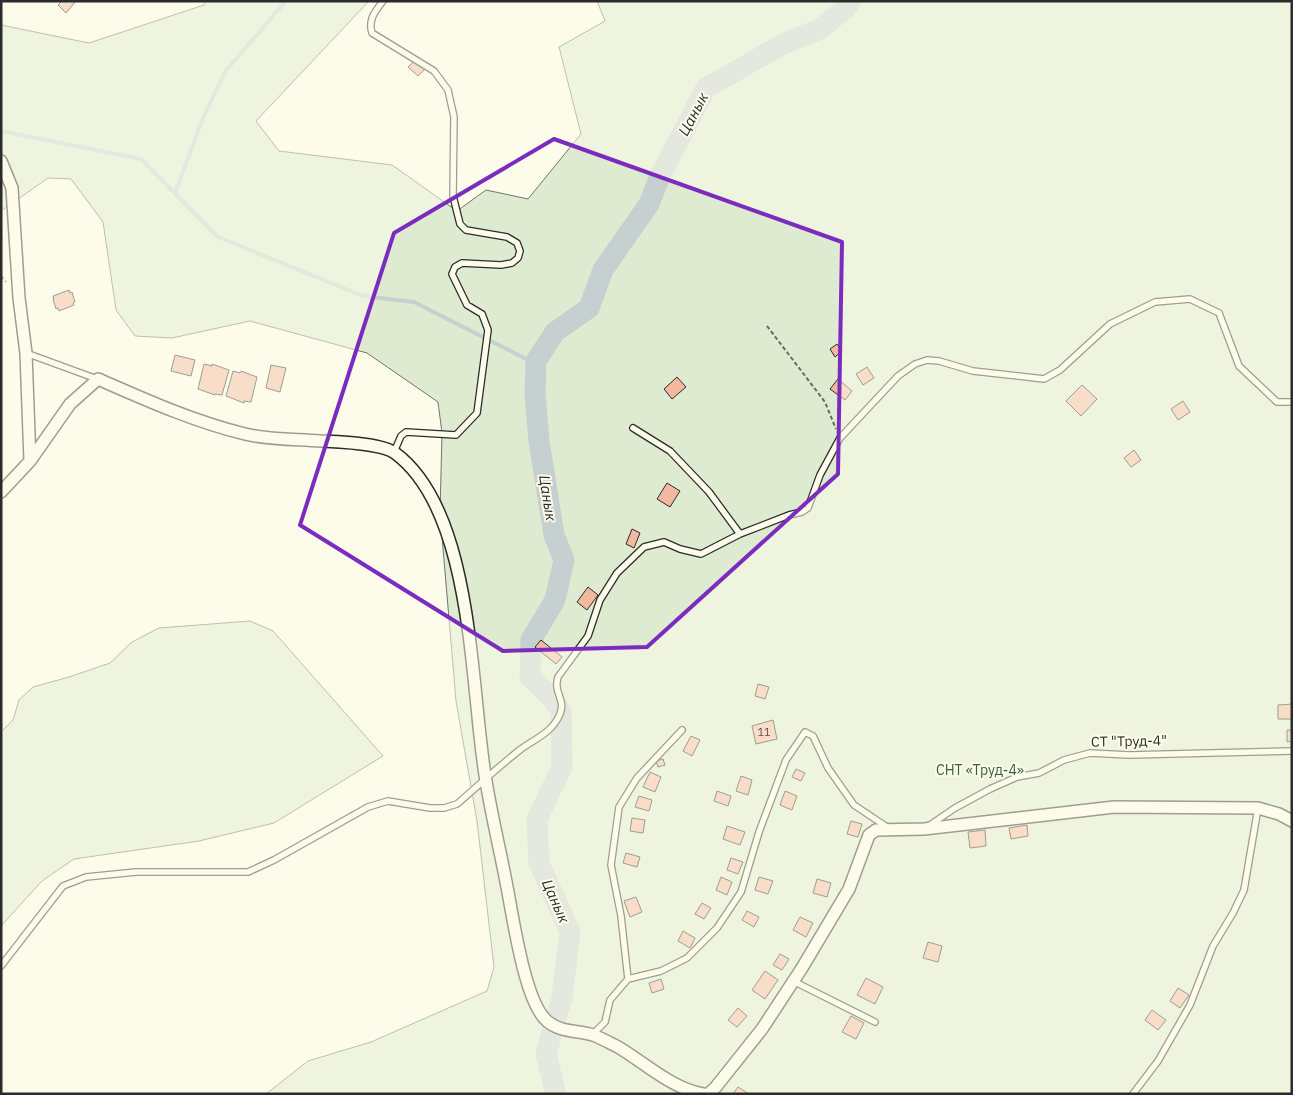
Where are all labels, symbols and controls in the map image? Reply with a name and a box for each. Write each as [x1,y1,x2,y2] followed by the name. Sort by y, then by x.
[674,88,713,139] water label: Цанык
[535,474,561,523] water label: Цанык
[757,725,771,739] house number: 11
[1091,731,1167,751] street label: СТ "Труд-4"
[936,761,1024,779] park label: СНТ «Труд-4»
[538,876,574,927] water label: Цанык

